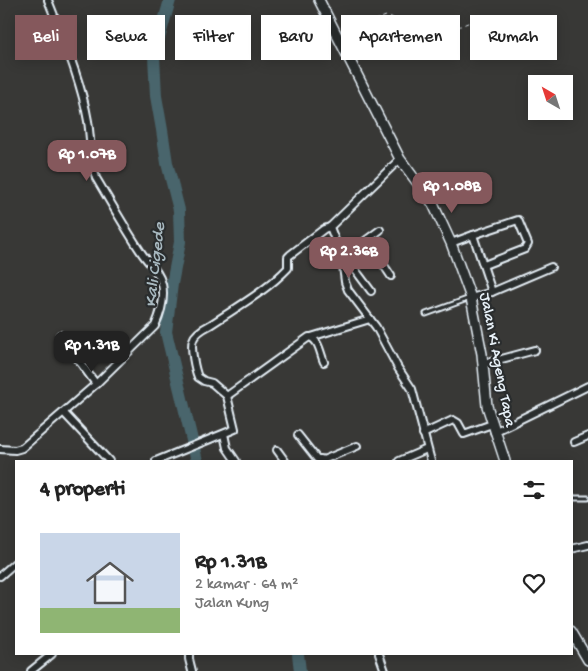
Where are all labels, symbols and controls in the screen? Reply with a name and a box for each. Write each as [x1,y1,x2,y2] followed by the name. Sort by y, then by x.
[15,15,77,60] chip: Beli
[87,15,165,60] chip: Sewa
[175,15,251,60] chip: Filter
[261,15,331,60] chip: Baru
[341,15,460,60] chip: Apartemen
[470,15,557,60] chip: Rumah
[528,75,572,120] north arrow
[528,75,573,120] map controls
[35,140,139,182] pin: Rp 1.07B
[58,146,116,165] text: Rp 1.07B
[400,172,504,214] pin: Rp 1.08B
[423,178,481,197] text: Rp 1.08B
[141,221,171,308] water label: Kali Cigede
[297,236,401,279] pin: Rp 2.36B
[320,243,378,262] text: Rp 2.36B
[474,291,519,430] street label: Jalan Ki Ageng Tapa
[40,330,144,373] pin: Rp 1.31B
[65,337,119,356] text: Rp 1.31B
[520,476,548,504] icon: filters
[40,478,125,503] text: 4 properti
[195,551,267,576] text: Rp 1.31B
[80,553,140,613] icon: home
[520,569,548,597] icon: heart
[195,576,298,595] text: 2 kamar · 64 m²
[195,595,269,614] text: Jalan Kung

